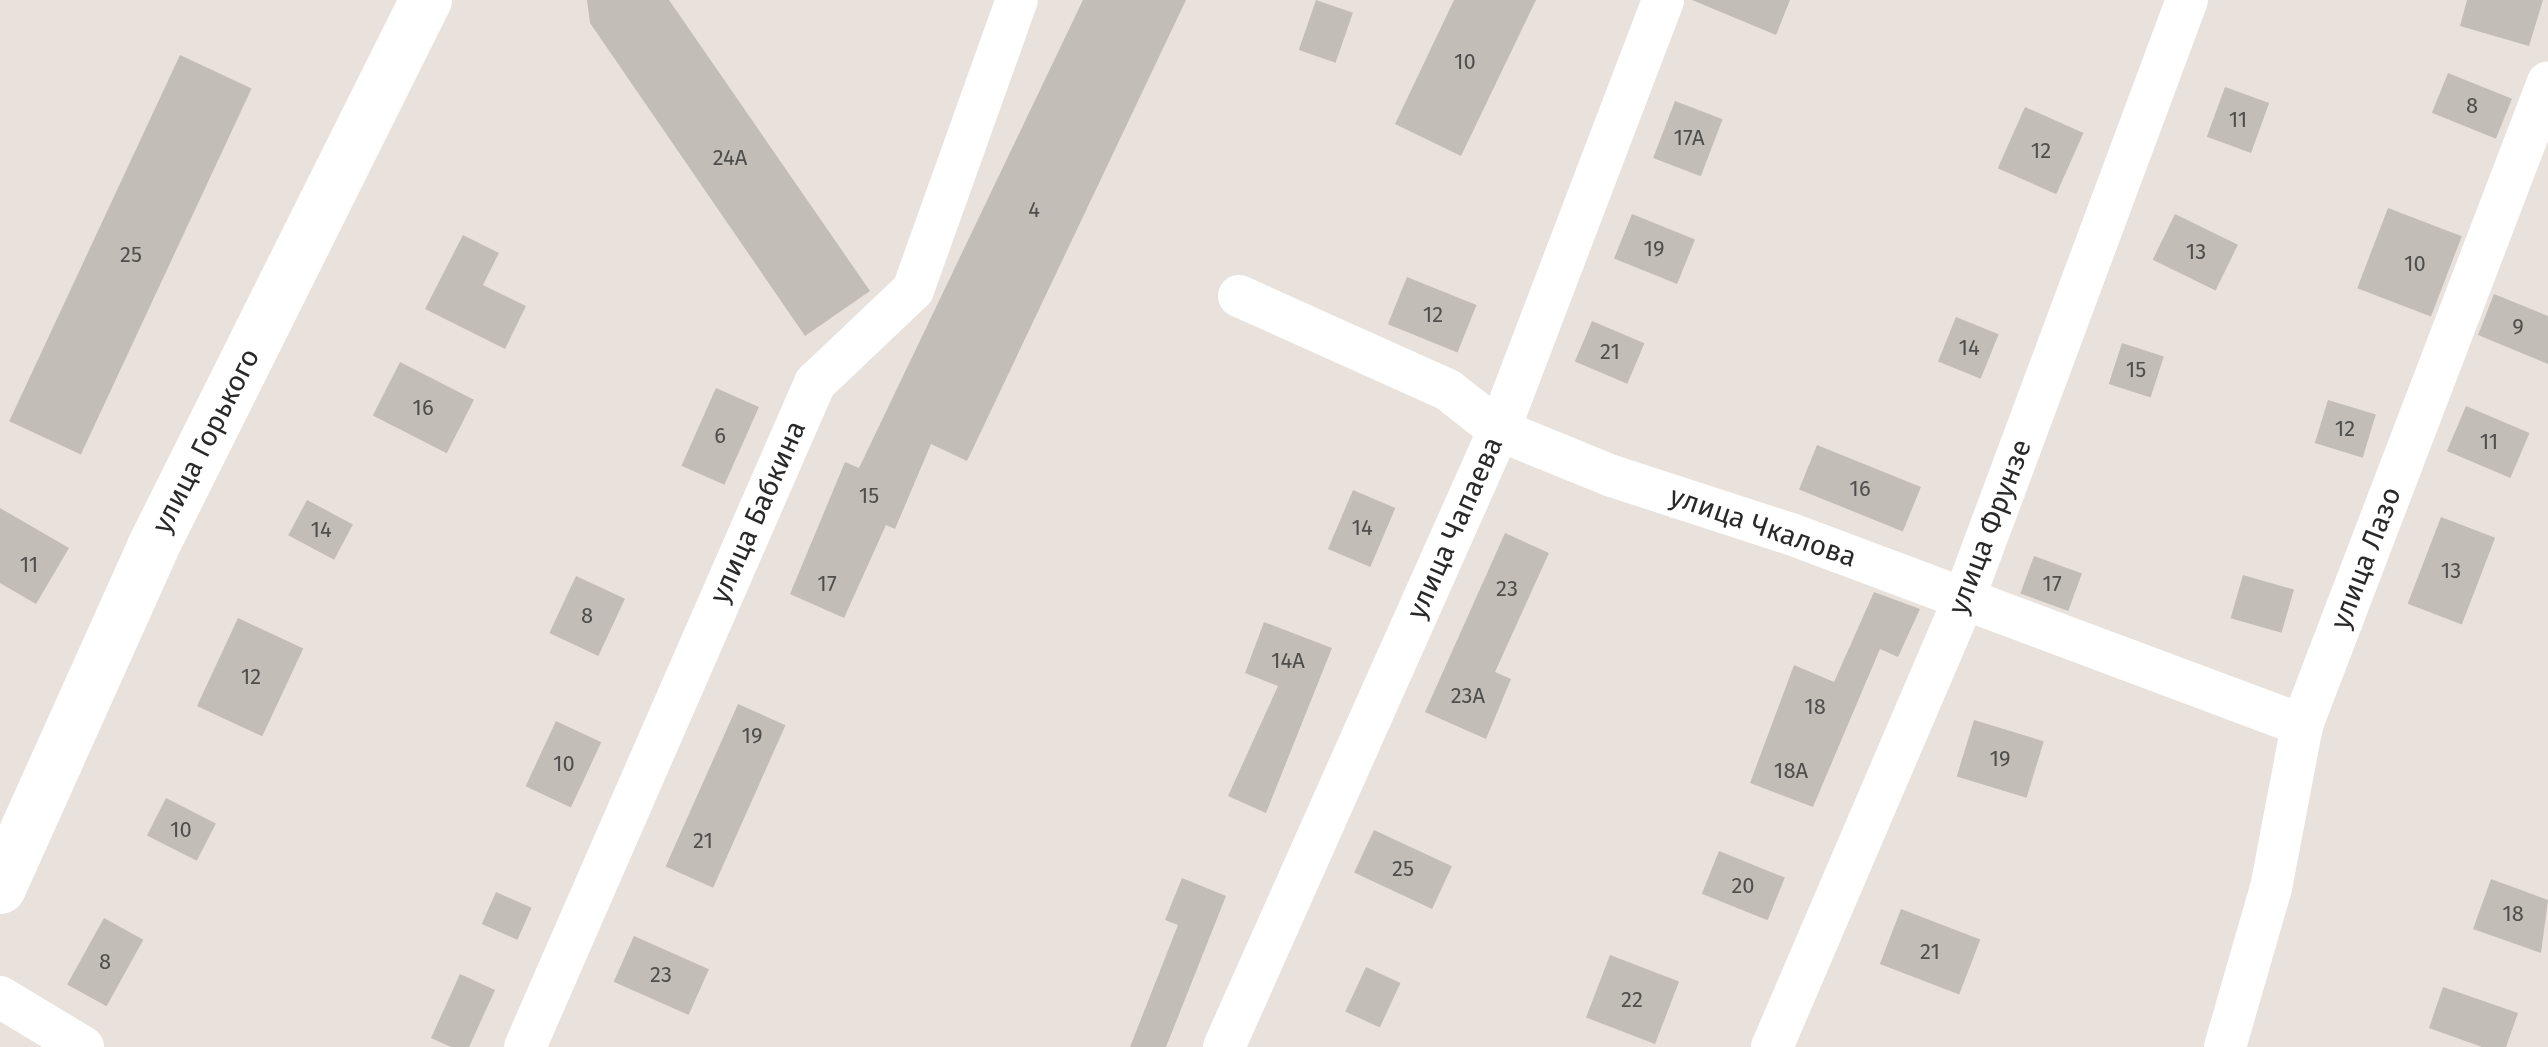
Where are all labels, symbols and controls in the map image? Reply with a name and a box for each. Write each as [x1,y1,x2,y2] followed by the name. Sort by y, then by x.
[1454,49,1476,75] house number: 10
[2466,93,2478,119] house number: 8
[2229,107,2247,133] house number: 11
[1673,125,1705,151] house number: 17А
[2031,138,2051,164] house number: 12
[713,145,747,171] house number: 24А
[1028,197,1040,223] house number: 4
[1643,236,1665,262] house number: 19
[2186,239,2206,265] house number: 13
[120,242,142,268] house number: 25
[2404,251,2426,277] house number: 10
[1423,302,1443,328] house number: 12
[2512,314,2524,340] house number: 9
[1958,335,1980,361] house number: 14
[1600,339,1620,365] house number: 21
[145,343,267,539] street label: улица Горького
[2126,357,2146,383] house number: 15
[412,395,434,421] house number: 16
[703,416,813,608] street label: улица Бабкина
[2335,416,2355,442] house number: 12
[714,423,726,449] house number: 6
[2480,429,2498,455] house number: 11
[1400,432,1510,624] street label: улица Чапаева
[1941,435,2039,619] street label: улица Фрунзе
[1849,476,1871,502] house number: 16
[1665,479,1861,575] street label: улица Чкалова
[2324,482,2408,634] street label: улица Лазо
[859,483,879,509] house number: 15
[1351,515,1373,541] house number: 14
[310,517,332,543] house number: 14
[20,552,38,578] house number: 11
[2441,558,2461,584] house number: 13
[817,571,837,597] house number: 17
[2042,571,2062,597] house number: 17
[1496,576,1518,602] house number: 23
[581,603,593,629] house number: 8
[1271,648,1305,674] house number: 14А
[241,664,261,690] house number: 12
[1451,683,1485,709] house number: 23А
[1804,694,1826,720] house number: 18
[741,723,763,749] house number: 19
[1989,746,2011,772] house number: 19
[553,751,575,777] house number: 10
[1774,758,1808,784] house number: 18А
[170,817,192,843] house number: 10
[693,828,713,854] house number: 21
[1392,856,1414,882] house number: 25
[1731,873,1755,899] house number: 20
[2502,901,2524,927] house number: 18
[1920,939,1940,965] house number: 21
[99,949,111,975] house number: 8
[650,962,672,988] house number: 23
[1621,987,1643,1013] house number: 22

